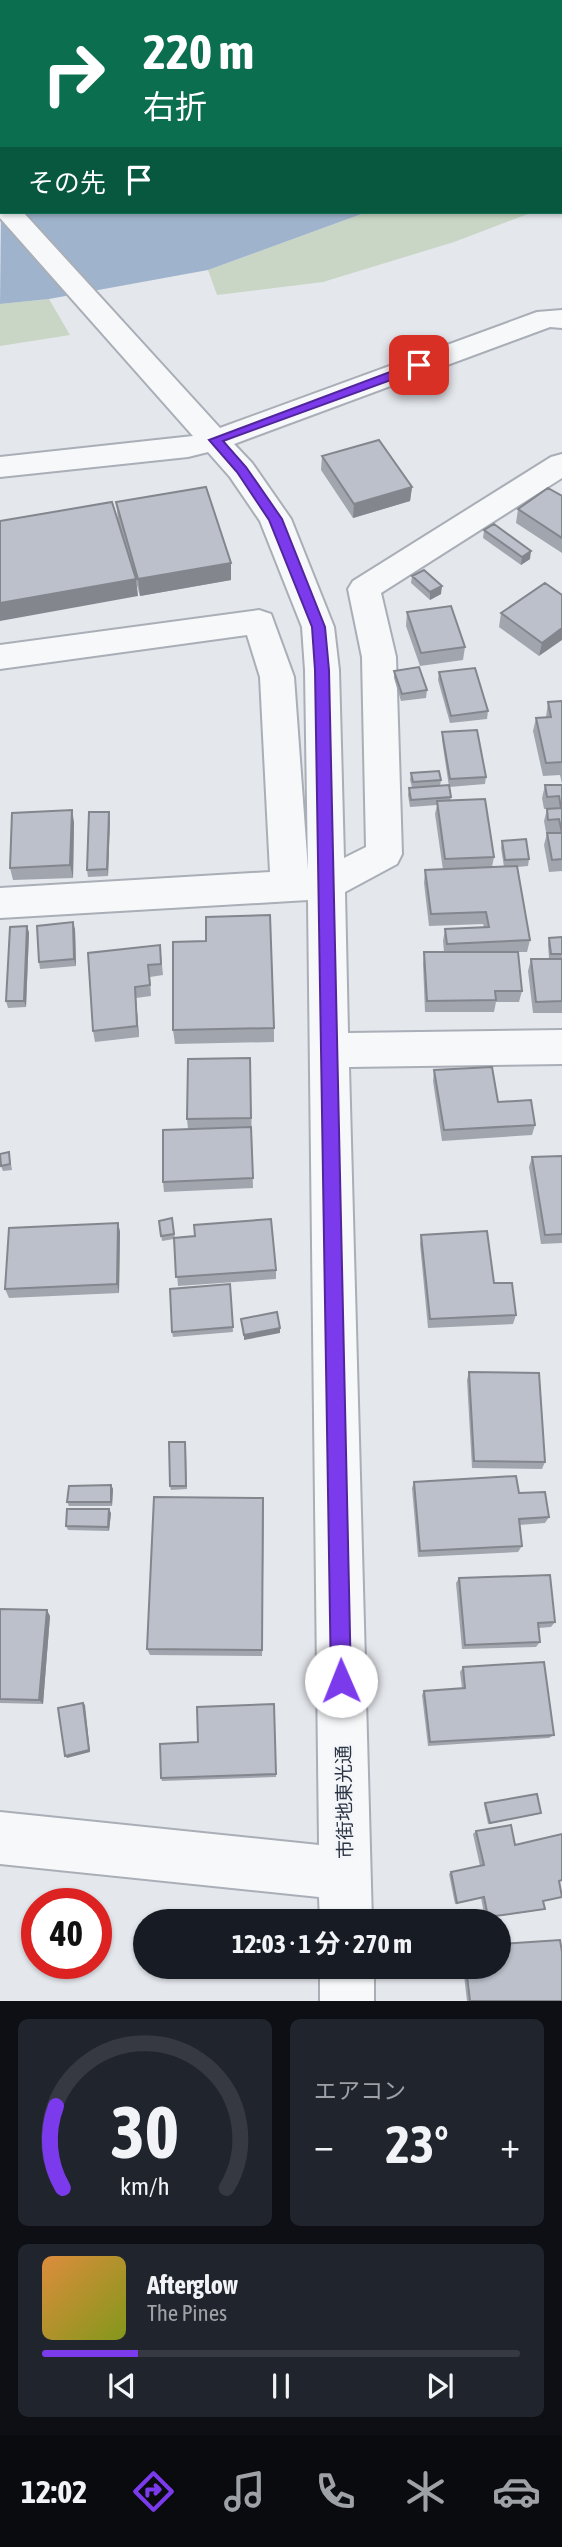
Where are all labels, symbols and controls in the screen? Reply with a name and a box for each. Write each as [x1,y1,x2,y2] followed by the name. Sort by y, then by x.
[143,23,254,79] text: 220 m
[28,28,119,119] icon: right
[143,88,207,125] text: 右折
[120,161,158,199] icon: arrive
[28,168,106,198] text: その先
[389,335,449,395] pin
[400,346,438,384] icon: arrive
[304,1644,378,1718] position arrow
[332,1745,356,1859] street label: 市街地東光通
[21,1888,112,1979] speed limit sign: 40
[232,1929,412,1959] text: 12:03 · 1 分 · 270 m
[314,2078,406,2104] text: エアコン
[111,2091,179,2174] text: 30
[385,2114,449,2174] text: 23°
[314,2123,334,2166] text: −
[500,2123,520,2166] text: +
[120,2172,170,2200] text: km/h
[147,2270,238,2300] text: Afterglow
[147,2300,227,2326] text: The Pines
[103,2367,141,2405] icon: previous
[262,2367,300,2405] icon: pause
[421,2367,459,2405] icon: next
[129,2467,178,2516] icon: directions
[220,2467,269,2516] icon: music
[311,2467,360,2516] icon: phone
[401,2467,450,2516] icon: climate
[492,2467,541,2516] icon: car
[21,2473,87,2510] text: 12:02

